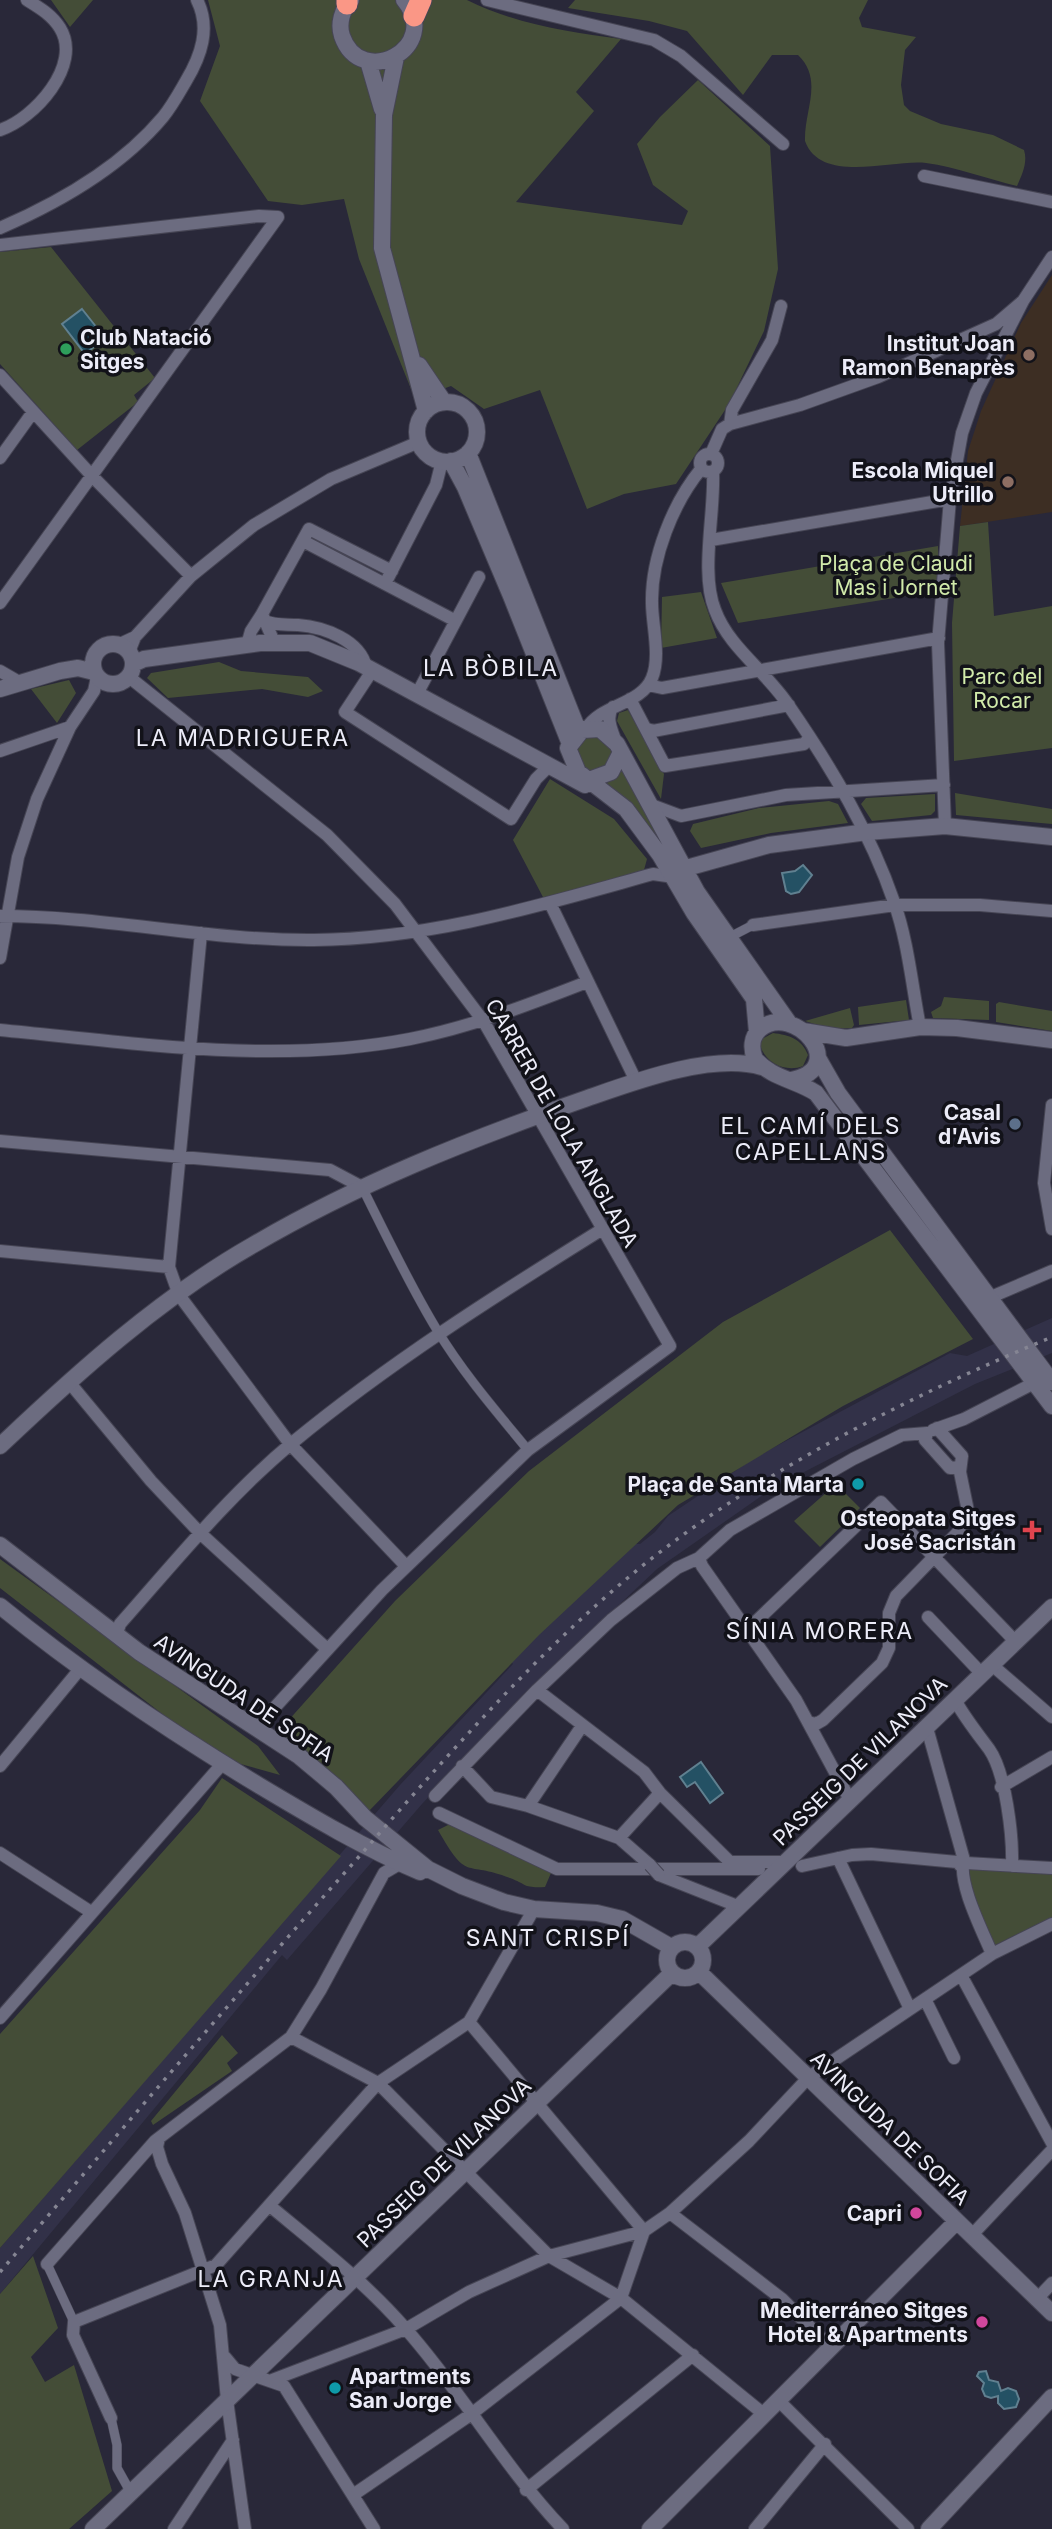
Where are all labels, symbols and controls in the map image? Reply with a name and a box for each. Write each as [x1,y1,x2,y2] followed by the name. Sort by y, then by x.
[80,325,212,374] place label: Club Natació Sitges
[842,331,1015,380] place label: Institut Joan Ramon Benaprès
[58,341,74,357] marker: Club Natació Sitges
[1021,347,1037,363] marker: Institut Joan Ramon Benaprès
[852,458,994,507] place label: Escola Miquel Utrillo
[1000,474,1016,490] marker: Escola Miquel Utrillo
[819,551,973,600] park label: Plaça de Claudi Mas i Jornet
[423,654,559,682] district label: LA BÒBILA
[962,664,1042,713] park label: Parc del Rocar
[136,724,350,752] district label: LA MADRIGUERA
[480,994,644,1252] street label: CARRER DE LOLA ANGLADA
[938,1100,1001,1149] place label: Casal d'Avis
[720,1112,902,1166] district label: EL CAMÍ DELS CAPELLANS
[1007,1116,1023,1132] marker: Casal d'Avis
[627,1472,844,1497] place label: Plaça de Santa Marta
[850,1476,866,1492] marker: Plaça de Santa Marta
[840,1506,1016,1555] place label: Osteopata Sitges José Sacristán
[1022,1520,1042,1540] marker: Osteopata Sitges José Sacristán
[726,1617,914,1645] district label: SÍNIA MORERA
[150,1629,338,1767] street label: AVINGUDA DE SOFIA
[768,1671,952,1851] street label: PASSEIG DE VILANOVA
[466,1924,630,1952] district label: SANT CRISPÍ
[805,2046,975,2210] street label: AVINGUDA DE SOFIA
[352,2073,536,2253] street label: PASSEIG DE VILANOVA
[847,2201,902,2226] place label: Capri
[908,2205,924,2221] marker: Capri
[197,2265,345,2293] district label: LA GRANJA
[760,2298,968,2347] place label: Mediterráneo Sitges Hotel & Apartments
[974,2314,990,2330] marker: Mediterráneo Sitges Hotel & Apartments
[349,2364,471,2413] place label: Apartments San Jorge
[327,2380,343,2396] marker: Apartments San Jorge

